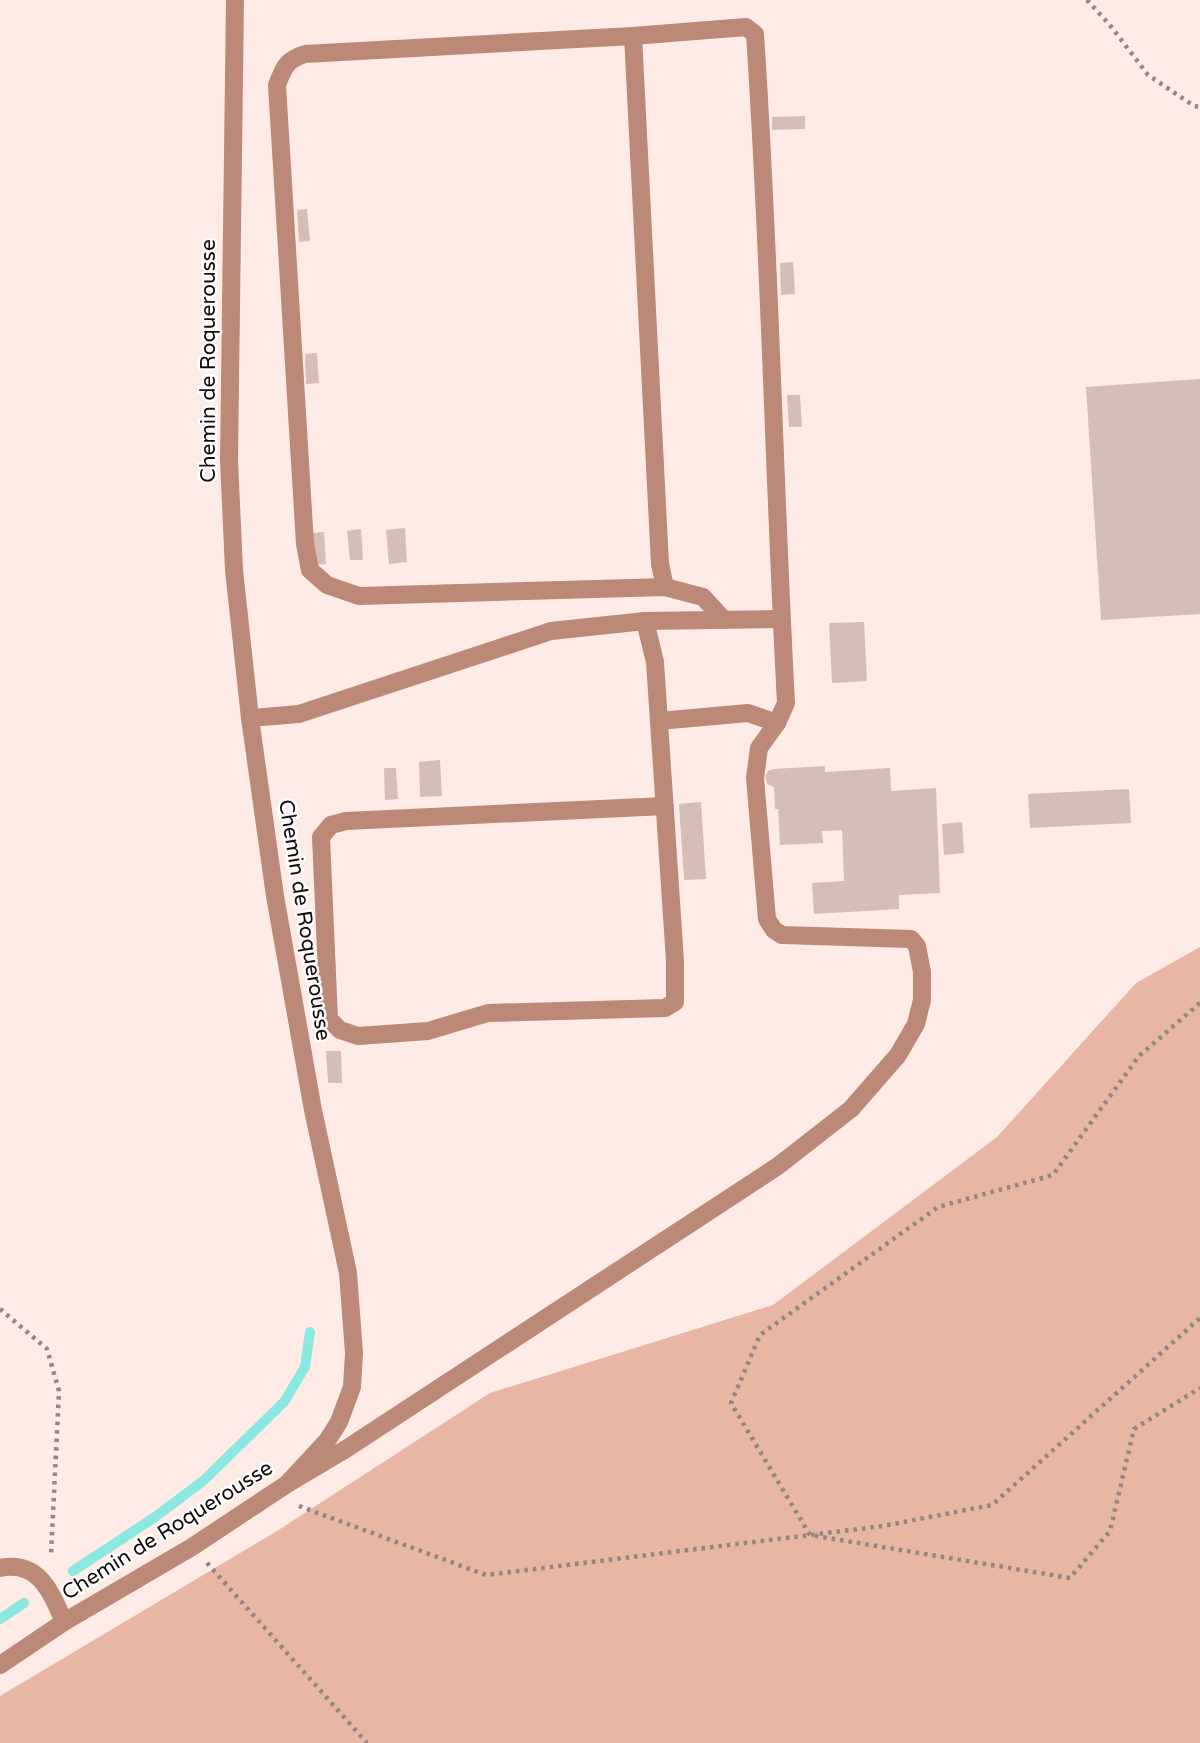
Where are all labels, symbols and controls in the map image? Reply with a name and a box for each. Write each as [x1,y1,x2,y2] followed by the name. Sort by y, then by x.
[196,239,221,483] street label: Chemin de Roquerousse
[273,798,336,1042] street label: Chemin de Roquerousse
[57,1455,277,1606] street label: Chemin de Roquerousse

